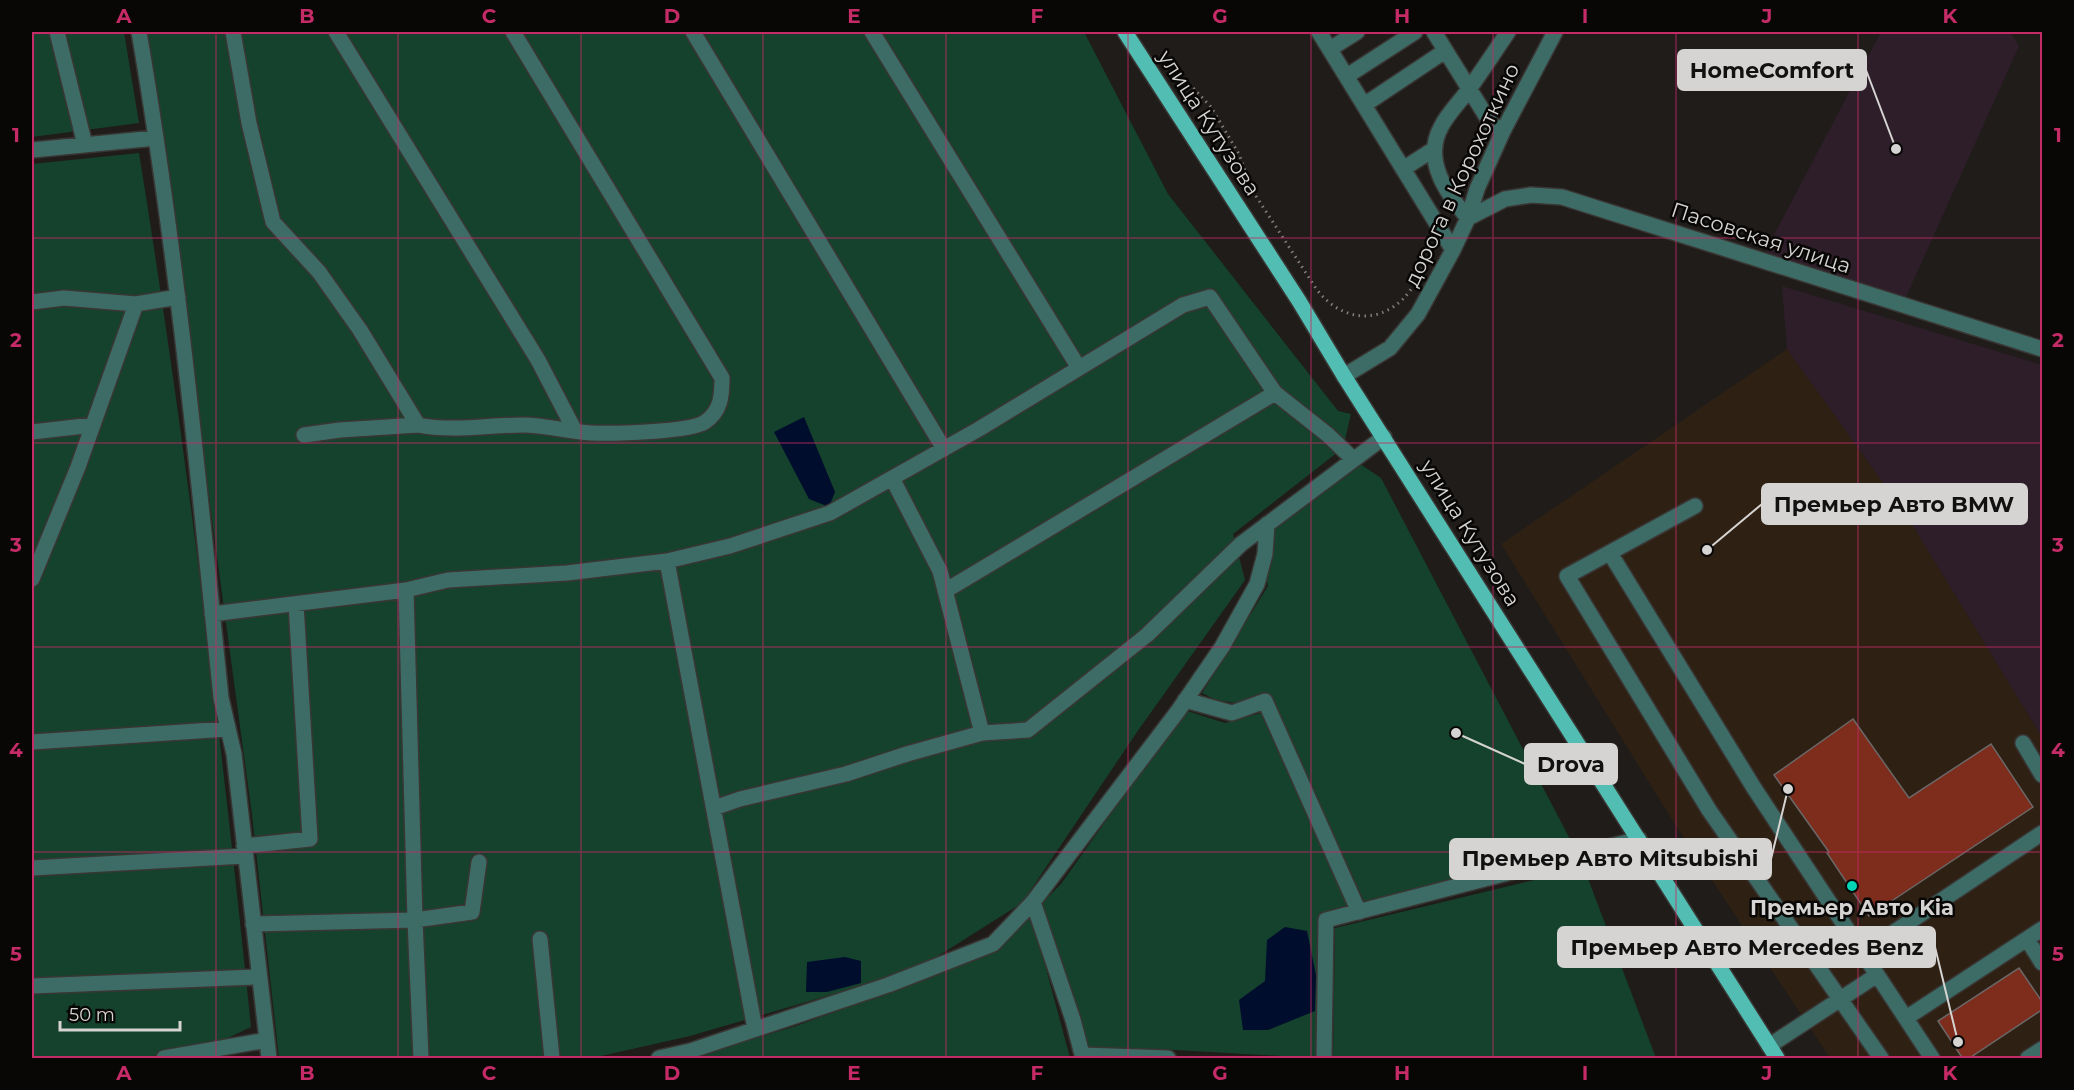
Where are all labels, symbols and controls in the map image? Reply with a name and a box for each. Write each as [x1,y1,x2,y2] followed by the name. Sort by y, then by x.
[115,4,132,28] text: A
[299,4,315,28] text: B
[482,4,497,28] text: C
[664,4,680,28] text: D
[847,4,861,28] text: E
[1031,4,1044,28] text: F
[1212,4,1228,28] text: G
[1394,4,1410,28] text: H
[1582,4,1588,28] text: I
[1761,4,1772,28] text: J
[1943,4,1959,28] text: K
[1153,45,1266,200] street label: улица Кутузова
[1678,50,1866,90] callout: HomeComfort
[1690,57,1855,84] text: HomeComfort
[1399,59,1524,290] street label: дорога в Корохоткино
[12,123,20,147] text: 1
[2054,123,2062,147] text: 1
[1668,197,1854,278] street label: Пасовская улица
[10,328,22,352] text: 2
[2052,328,2064,352] text: 2
[1415,454,1526,611] street label: улица Кутузова
[1762,484,2027,524] callout: Премьер Авто BMW
[1774,491,2015,518] text: Премьер Авто BMW
[9,533,22,557] text: 3
[2051,533,2064,557] text: 3
[9,738,23,762] text: 4
[2051,738,2065,762] text: 4
[1525,744,1617,784] callout: Drova
[1537,751,1605,778] text: Drova
[1450,839,1771,879] callout: Премьер Авто Mitsubishi
[1462,845,1758,872] text: Премьер Авто Mitsubishi
[1845,879,1859,893] marker: Премьер Авто Kia
[1750,895,1954,920] place label: Премьер Авто Kia
[1558,927,1935,967] callout: Премьер Авто Mercedes Benz
[1570,934,1924,961] text: Премьер Авто Mercedes Benz
[10,942,22,966] text: 5
[2052,942,2064,966] text: 5
[60,994,180,1032] scale bar
[69,1004,115,1026] text: 50 m
[115,1061,132,1085] text: A
[299,1061,315,1085] text: B
[482,1061,497,1085] text: C
[664,1061,680,1085] text: D
[847,1061,861,1085] text: E
[1031,1061,1044,1085] text: F
[1212,1061,1228,1085] text: G
[1394,1061,1410,1085] text: H
[1582,1061,1588,1085] text: I
[1761,1061,1772,1085] text: J
[1943,1061,1959,1085] text: K

